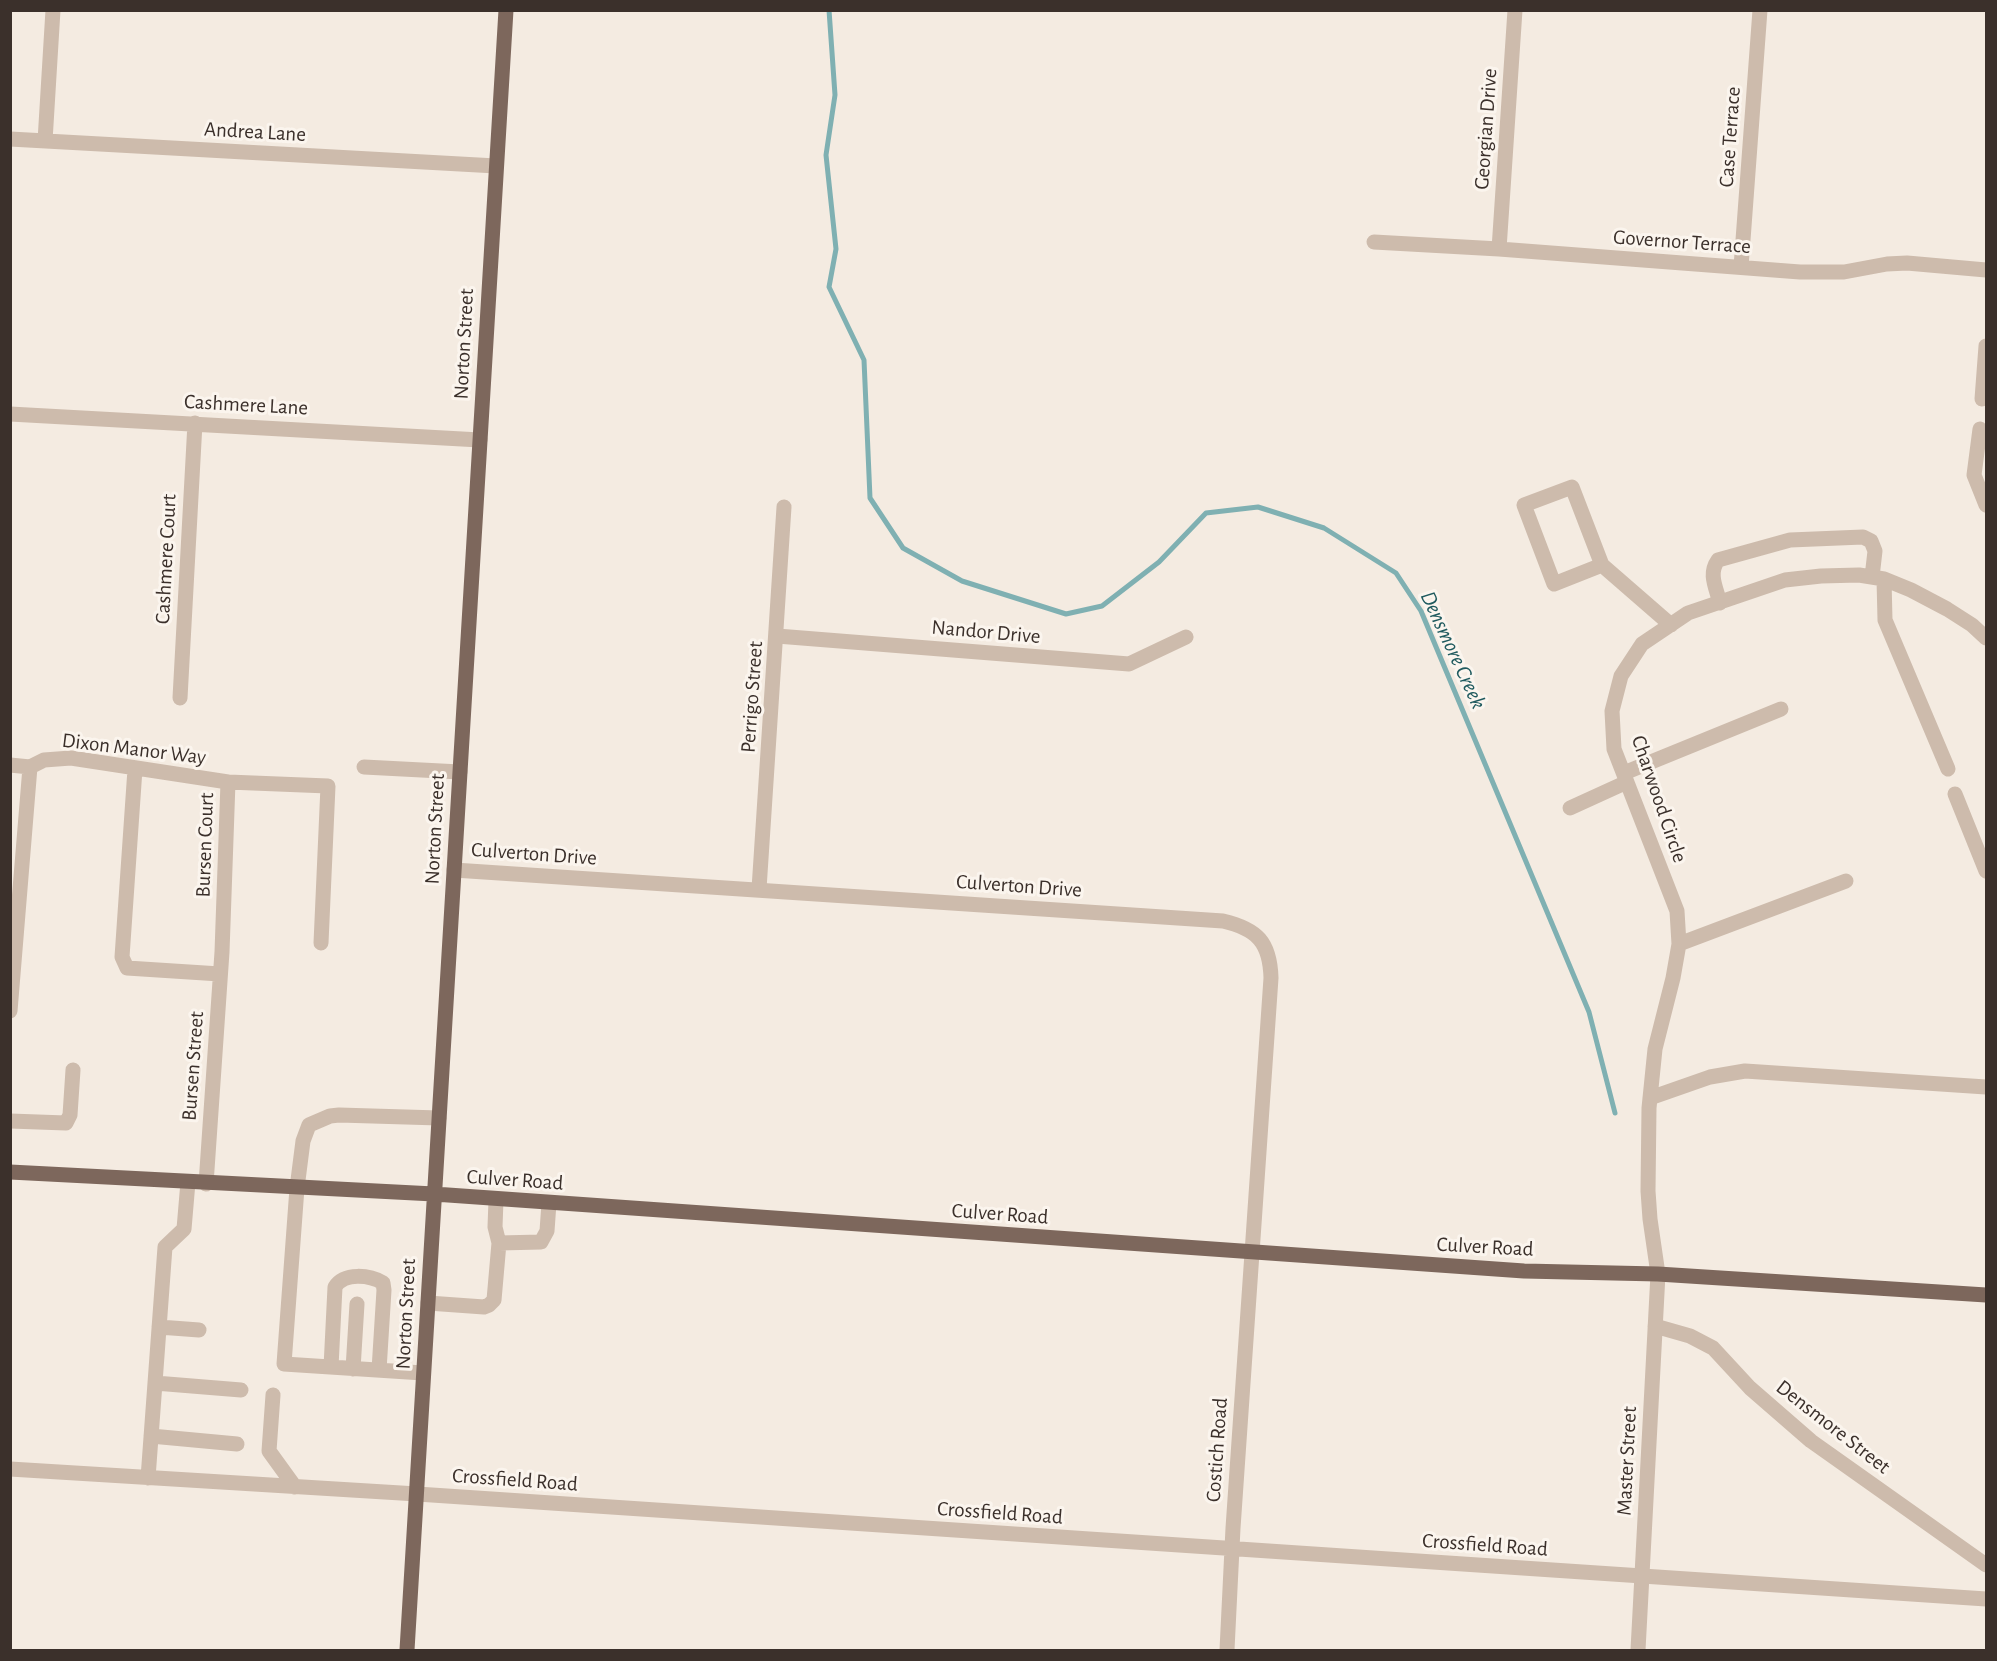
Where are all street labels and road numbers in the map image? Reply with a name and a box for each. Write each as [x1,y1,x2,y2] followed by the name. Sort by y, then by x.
[1469,68,1503,190] street label: Georgian Drive
[1714,86,1746,188] street label: Case Terrace
[203,117,307,147] street label: Andrea Lane
[1612,225,1752,259] street label: Governor Terrace
[449,288,479,400] street label: Norton Street
[183,389,309,421] street label: Cashmere Lane
[150,493,182,625] street label: Cashmere Court
[931,615,1041,649] street label: Nandor Drive
[736,640,768,754] street label: Perrigo Street
[61,728,207,770] street label: Dixon Manor Way
[1625,732,1693,866] street label: Charwood Circle
[420,773,450,885] street label: Norton Street
[191,792,219,898] street label: Bursen Court
[470,837,598,871] street label: Culverton Drive
[955,869,1083,903] street label: Culverton Drive
[177,1010,209,1122] street label: Bursen Street
[466,1164,564,1196] street label: Culver Road
[951,1198,1049,1230] street label: Culver Road
[1436,1232,1534,1262] street label: Culver Road
[391,1258,421,1370] street label: Norton Street
[1771,1375,1895,1479] street label: Densmore Street
[1201,1397,1233,1503] street label: Costich Road
[1612,1406,1642,1516] street label: Master Street
[451,1463,579,1497] street label: Crossfield Road
[936,1496,1064,1530] street label: Crossfield Road
[1421,1528,1549,1562] street label: Crossfield Road

